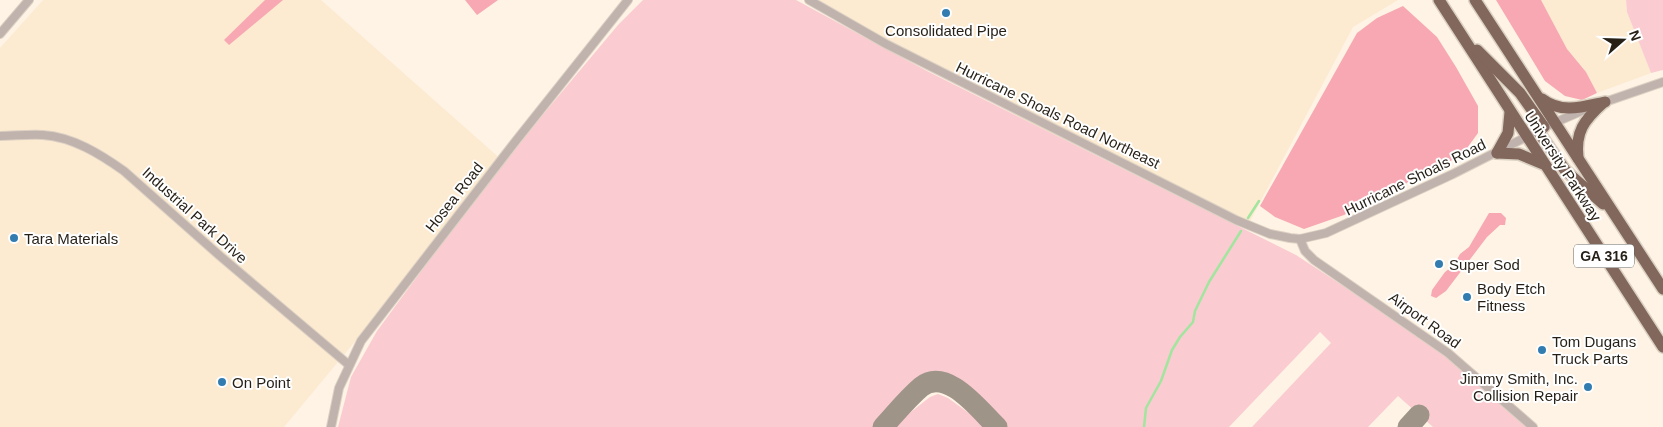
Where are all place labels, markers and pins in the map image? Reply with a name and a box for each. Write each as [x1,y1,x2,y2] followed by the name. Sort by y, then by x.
[940,7,952,19] marker: Consolidated Pipe
[885,22,1007,39] place label: Consolidated Pipe
[24,230,118,247] place label: Tara Materials
[8,232,20,244] marker: Tara Materials
[1449,256,1520,273] place label: Super Sod
[1433,258,1445,270] marker: Super Sod
[1477,280,1545,314] place label: Body Etch Fitness
[1461,291,1473,303] marker: Body Etch Fitness
[1552,333,1636,367] place label: Tom Dugans Truck Parts
[1536,344,1548,356] marker: Tom Dugans Truck Parts
[1460,370,1578,404] place label: Jimmy Smith, Inc. Collision Repair
[232,374,291,391] place label: On Point
[216,376,228,388] marker: On Point
[1582,381,1594,393] marker: Jimmy Smith, Inc. Collision Repair

